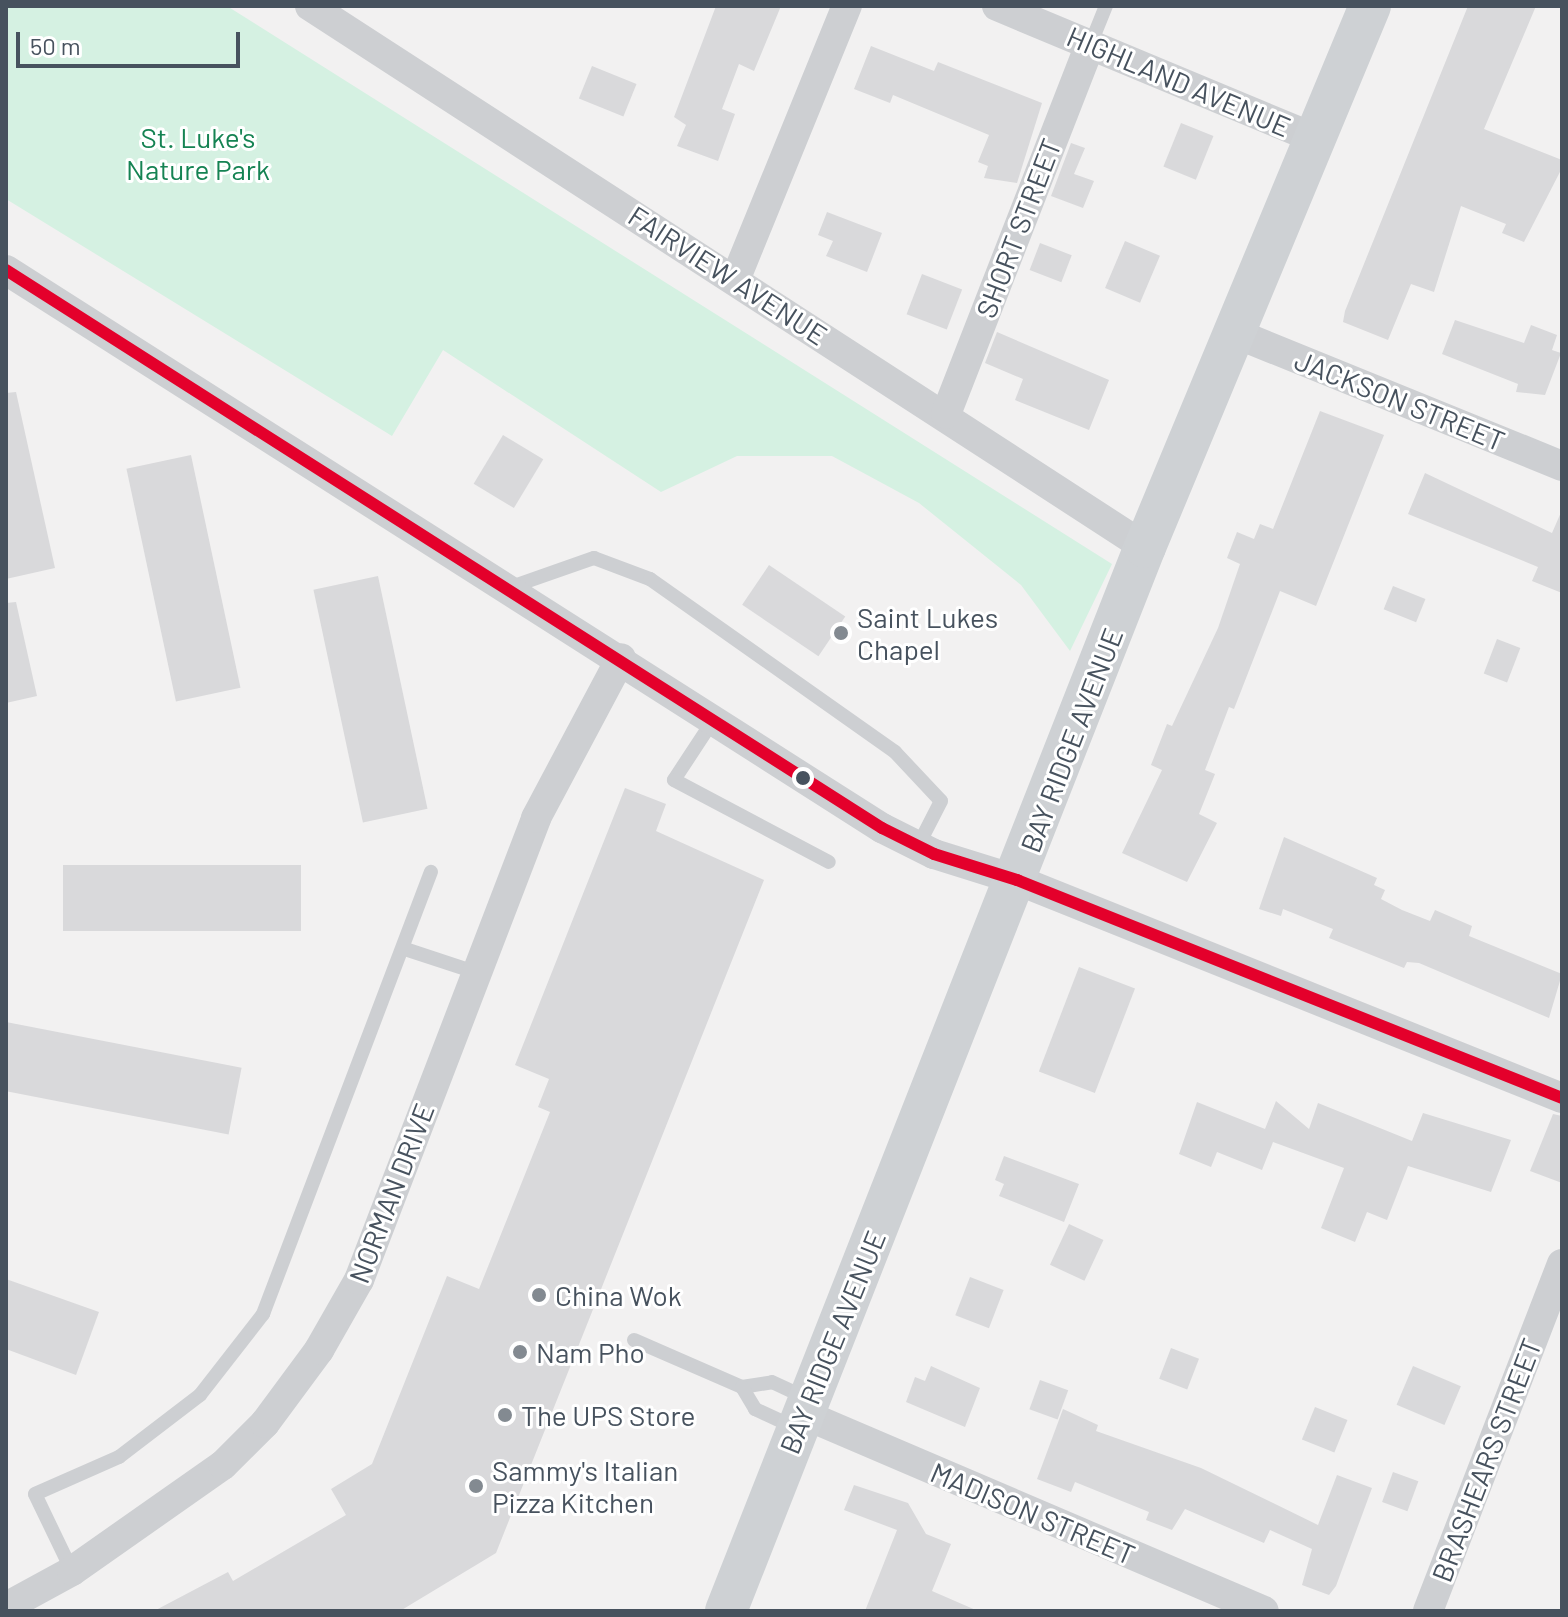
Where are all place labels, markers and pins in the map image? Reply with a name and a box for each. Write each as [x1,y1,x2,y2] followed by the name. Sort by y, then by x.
[857,600,998,666] place label: Saint Lukes Chapel
[832,624,850,642] marker: Saint Lukes Chapel
[795,770,811,786] unlabelled marker
[555,1278,682,1312] place label: China Wok
[530,1286,548,1304] marker: China Wok
[536,1335,645,1369] place label: Nam Pho
[511,1343,529,1361] marker: Nam Pho
[521,1398,695,1432] place label: The UPS Store
[496,1406,514,1424] marker: The UPS Store
[492,1453,678,1519] place label: Sammy's Italian Pizza Kitchen
[467,1477,485,1495] marker: Sammy's Italian Pizza Kitchen

